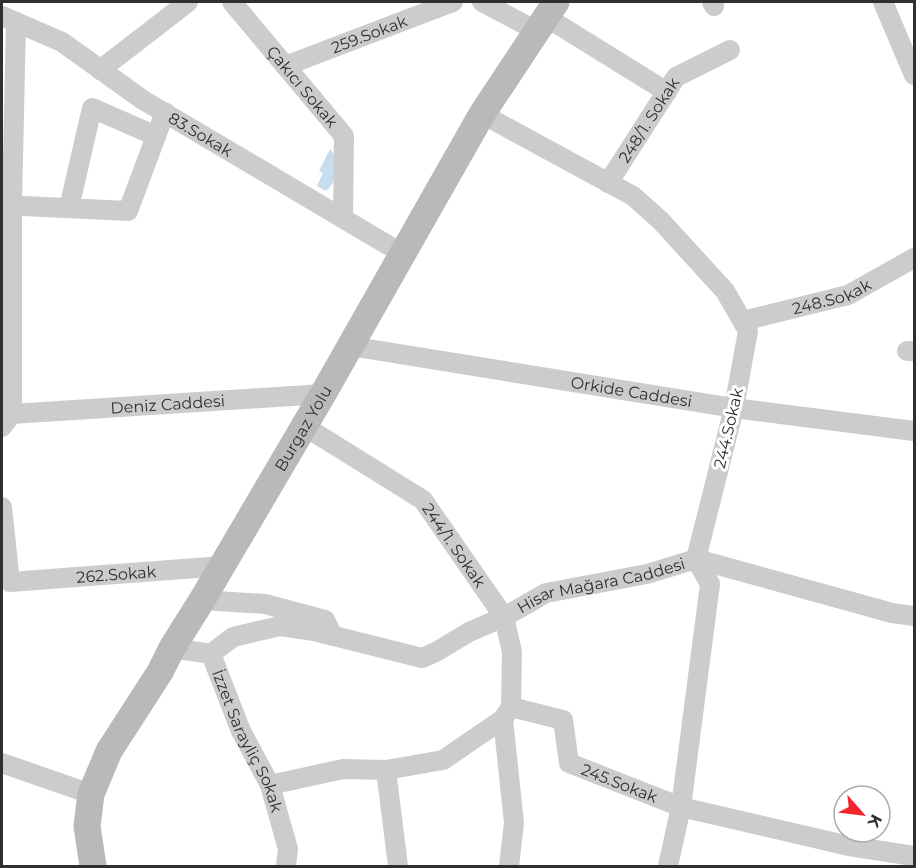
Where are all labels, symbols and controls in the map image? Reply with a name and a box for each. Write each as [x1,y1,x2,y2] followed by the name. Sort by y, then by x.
[329,11,410,57] street label: 259.Sokak
[263,42,342,132] street label: Çakıcı Sokak
[615,74,683,166] street label: 248/1. Sokak
[165,108,236,161] street label: 83.Sokak
[790,275,875,318] street label: 248.Sokak
[569,373,693,411] street label: Orkide Caddesi
[271,382,336,475] street label: Burgaz Yolu
[710,386,747,470] street label: 244.Sokak
[110,391,226,418] street label: Deniz Caddesi
[418,500,490,591] street label: 244/1. Sokak
[514,554,687,618] street label: Hisar Mağara Caddesi
[76,562,157,587] street label: 262.Sokak
[208,667,286,815] street label: İzzet Sarayliç Sokak
[579,760,661,807] street label: 245.Sokak
[832,784,892,844] north arrow
[863,811,886,832] text: K

